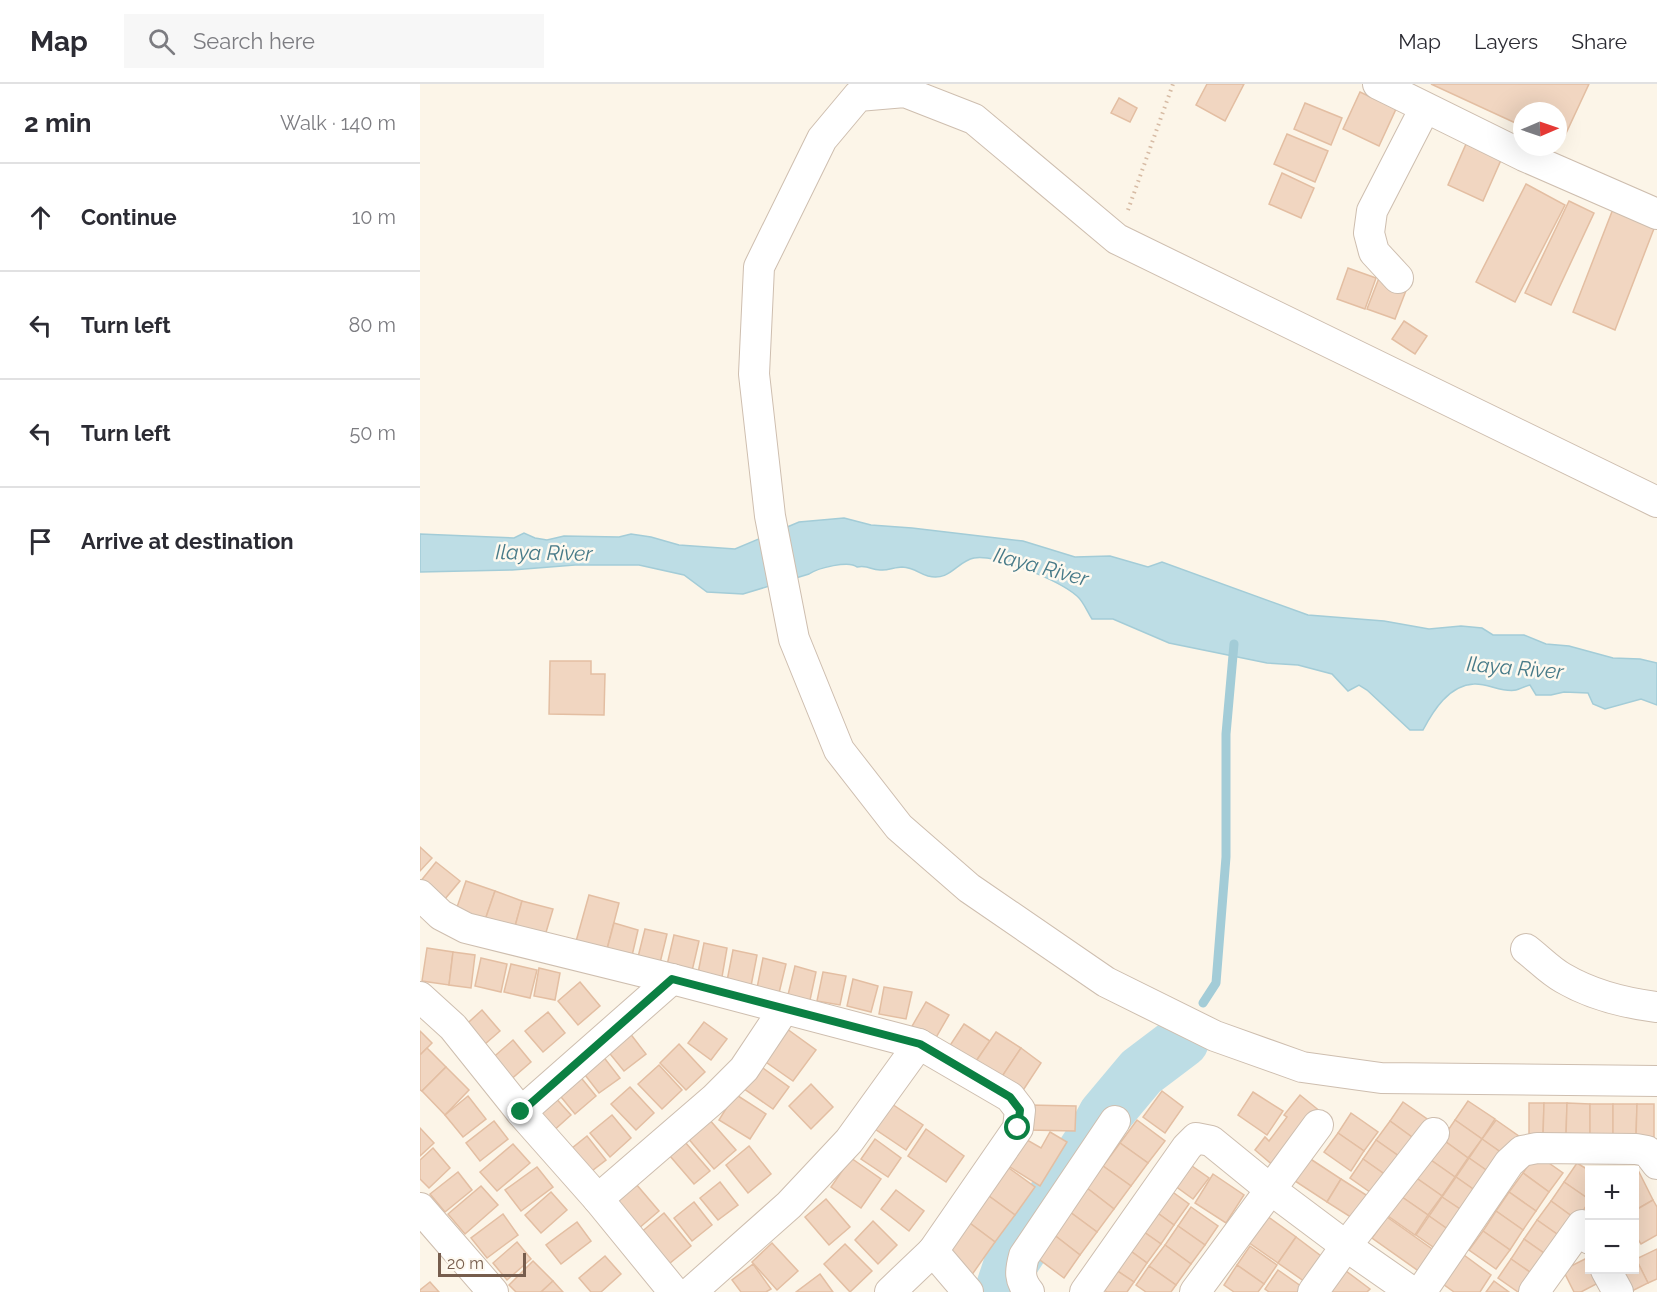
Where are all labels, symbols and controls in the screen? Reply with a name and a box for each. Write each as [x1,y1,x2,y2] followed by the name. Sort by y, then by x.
[124,14,544,68] search box
[30,25,88,58] text: Map
[145,25,178,58] icon: search
[193,28,315,54] text: Search here
[1398,29,1441,54] text: Map
[1474,29,1538,54] text: Layers
[1571,29,1627,54] text: Share
[1513,102,1567,156] north arrow
[24,108,91,138] text: 2 min
[280,111,396,135] text: Walk · 140 m
[24,201,57,234] icon: ahead
[81,204,177,230] text: Continue
[352,205,396,229] text: 10 m
[24,309,57,342] icon: left
[81,312,171,338] text: Turn left
[348,313,396,337] text: 80 m
[24,417,57,450] icon: left
[81,420,171,446] text: Turn left
[349,421,396,445] text: 50 m
[24,525,57,558] icon: arrive
[81,528,294,554] text: Arrive at destination
[495,539,594,566] water label: Ilaya River
[991,542,1092,591] water label: Ilaya River
[1466,651,1565,684] water label: Ilaya River
[507,1098,533,1124] route end
[1004,1114,1030,1140] route start
[1585,1166,1639,1274] map controls
[1585,1166,1639,1220] button: +
[1585,1220,1639,1274] button: −
[438,1250,526,1278] scale bar
[447,1254,484,1273] text: 20 m

